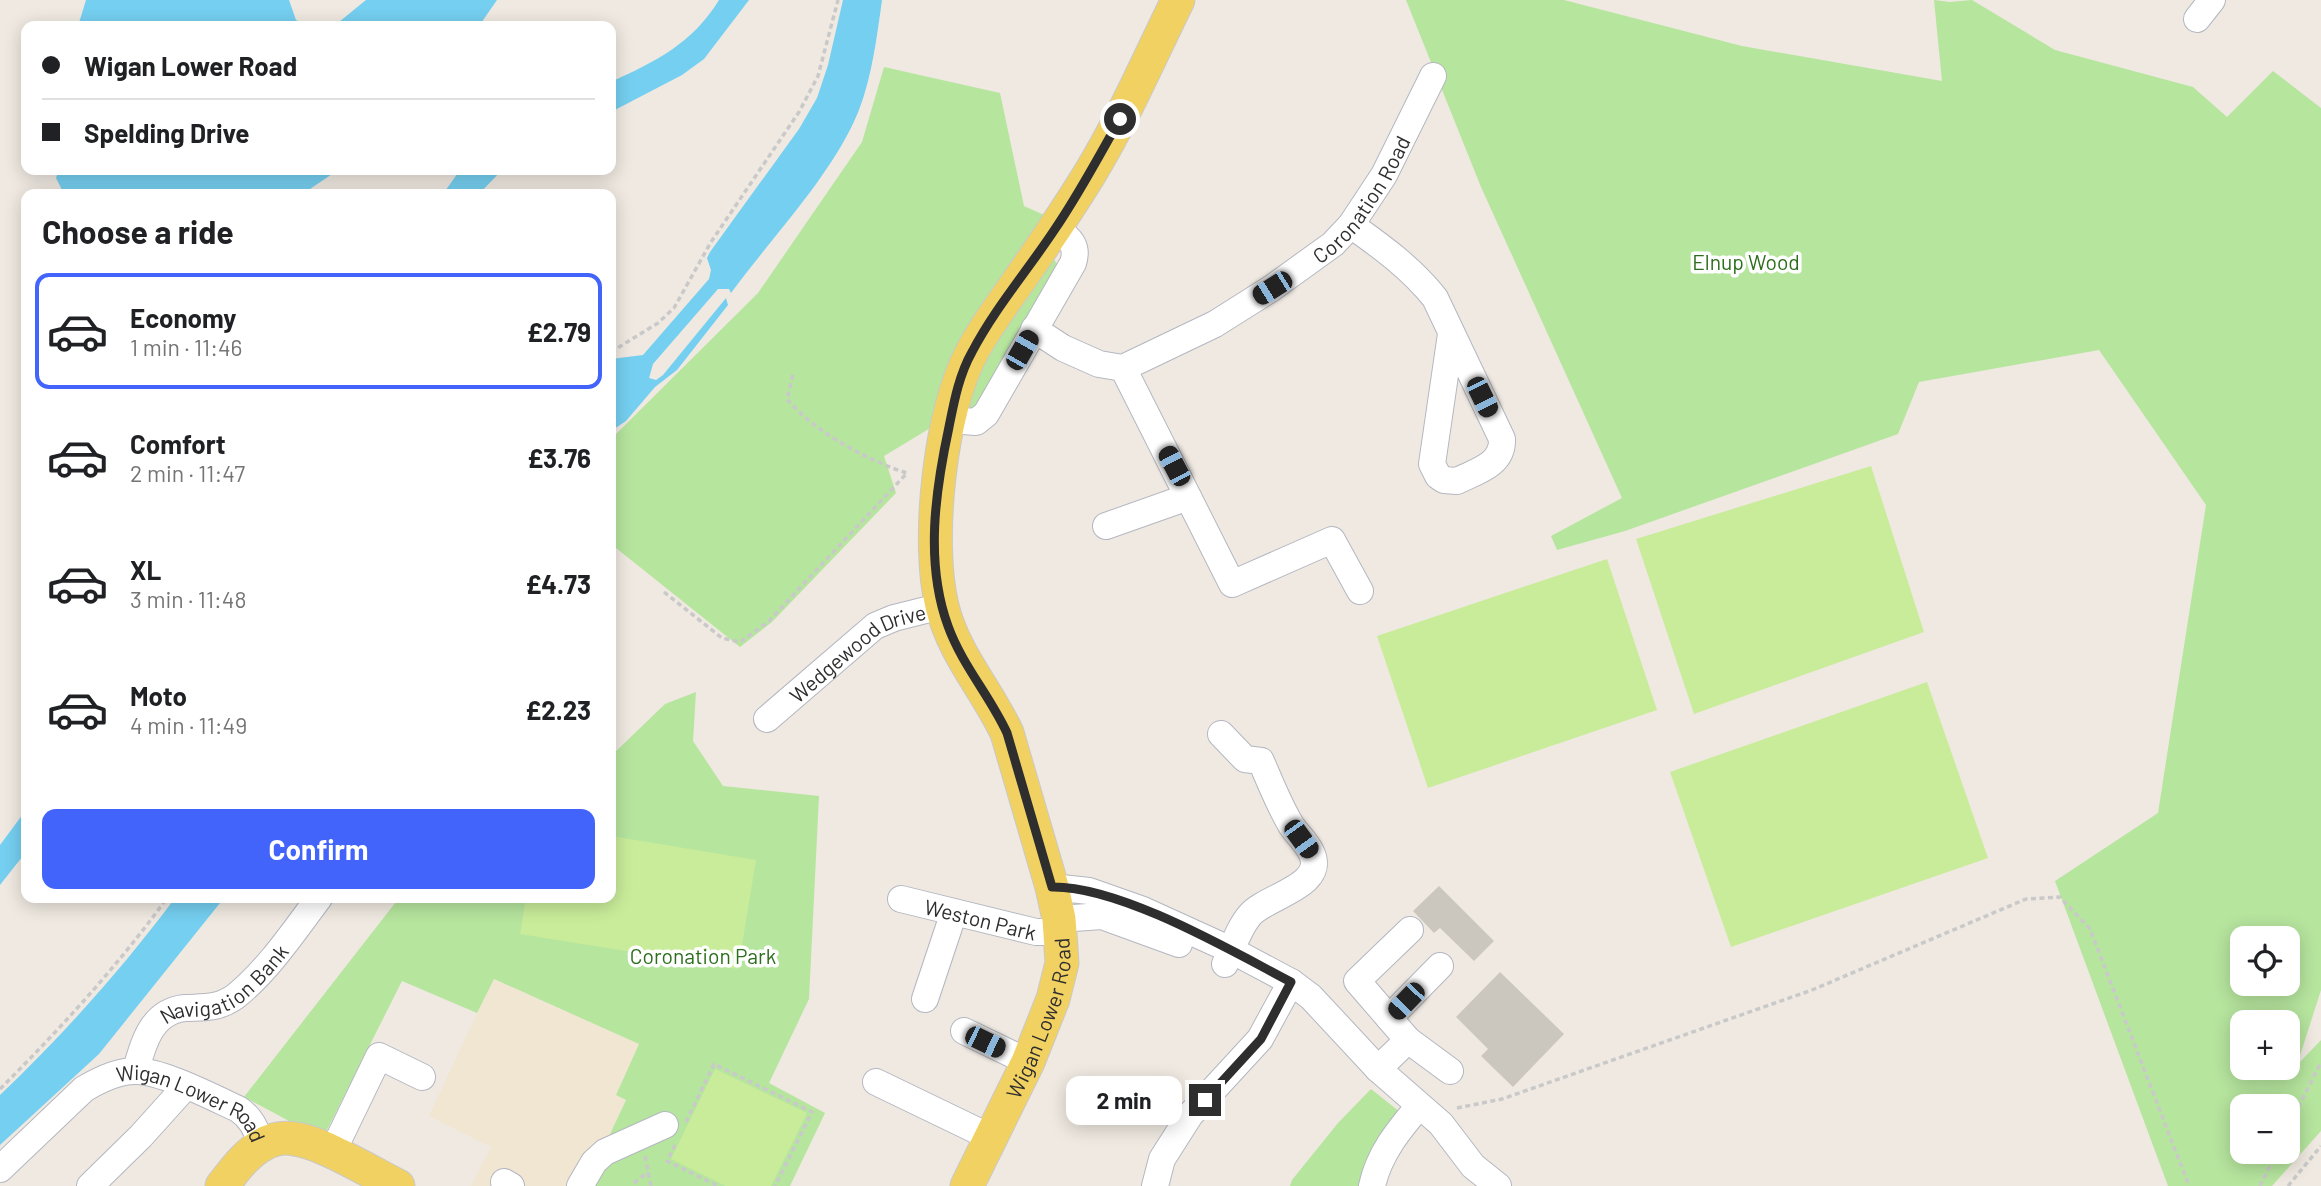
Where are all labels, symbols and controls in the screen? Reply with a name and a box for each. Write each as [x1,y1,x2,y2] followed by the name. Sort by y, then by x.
[84,50,297,81] text: Wigan Lower Road
[1104,103,1136,135] route start
[84,117,249,148] text: Spelding Drive
[1307,131,1414,267] street label: Coronation Road
[42,212,234,250] text: Choose a ride
[1692,249,1800,274] park label: Elnup Wood
[1249,268,1296,308] car
[46,300,109,363] icon: car
[130,302,236,333] text: Economy
[527,316,591,347] text: £2.79
[1003,327,1042,373] car
[130,333,242,361] text: 1 min · 11:46
[1464,374,1501,420] car
[46,426,109,489] icon: car
[130,428,226,459] text: Comfort
[527,442,591,473] text: £3.76
[1155,443,1194,489] car
[130,459,245,487] text: 2 min · 11:47
[46,552,109,615] icon: car
[130,554,161,585] text: XL
[525,568,591,599] text: £4.73
[130,585,246,613] text: 3 min · 11:48
[784,598,928,707] street label: Wedgewood Drive
[46,678,109,741] icon: car
[130,680,187,711] text: Moto
[525,694,591,725] text: £2.23
[130,711,247,739] text: 4 min · 11:49
[42,809,595,889] button: Confirm
[1281,816,1322,862] car
[922,893,1039,944] street label: Weston Park
[2230,926,2300,1164] map controls
[2230,926,2300,996] button: locate
[1000,937,1075,1102] street label: Wigan Lower Road
[155,939,293,1028] street label: Navigation Bank
[630,943,776,968] park label: Coronation Park
[1384,979,1429,1023] car
[2230,1010,2300,1080] button: +
[962,1023,1009,1061] car
[114,1058,272,1145] street label: Wigan Lower Road
[1065,1076,1180,1124] callout: 2 min
[1189,1084,1221,1116] route end
[1096,1086,1152,1114] text: 2 min
[2230,1094,2300,1164] button: −

